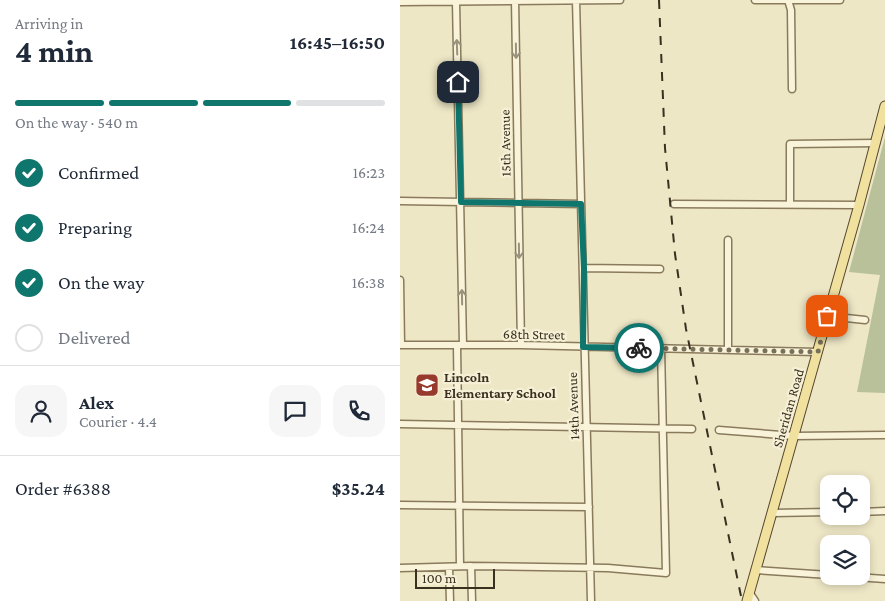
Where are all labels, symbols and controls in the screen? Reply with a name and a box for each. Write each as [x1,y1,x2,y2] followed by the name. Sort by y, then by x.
[15,15,83,32] text: Arriving in
[290,32,385,53] text: 16:45–16:50
[15,33,93,69] text: 4 min
[452,39,462,55] one-way arrow
[511,42,521,59] one-way arrow
[437,61,479,103] pin
[444,68,472,96] icon: home
[496,109,514,177] street label: 15th Avenue
[15,114,138,131] text: On the way · 540 m
[15,159,43,187] icon: check
[58,162,139,183] text: Confirmed
[353,164,385,181] text: 16:23
[15,214,43,242] icon: check
[58,217,132,238] text: Preparing
[352,219,385,236] text: 16:24
[515,243,524,259] one-way arrow
[15,269,43,297] icon: check
[58,272,144,293] text: On the way
[352,274,385,291] text: 16:38
[458,289,467,305] one-way arrow
[806,295,848,337] pin
[813,302,841,330] icon: bag
[614,323,664,373] courier
[503,325,566,343] street label: 68th Street
[58,327,131,348] text: Delivered
[625,334,653,362] icon: bike
[769,366,807,449] street label: Sheridan Road
[444,369,556,401] place label: Lincoln Elementary School
[414,372,440,398] school or university icon: Lincoln Elementary School
[564,372,582,440] street label: 14th Avenue
[15,385,67,437] button: person
[269,385,321,437] button: chat
[333,385,385,437] button: phone
[79,392,114,413] text: Alex
[79,413,157,430] text: Courier · 4.4
[820,475,870,585] map controls
[820,475,870,525] button: locate
[15,478,111,499] text: Order #6388
[332,478,385,499] text: $35.24
[820,535,870,585] button: layers
[415,566,495,589] scale bar
[422,570,456,586] text: 100 m

